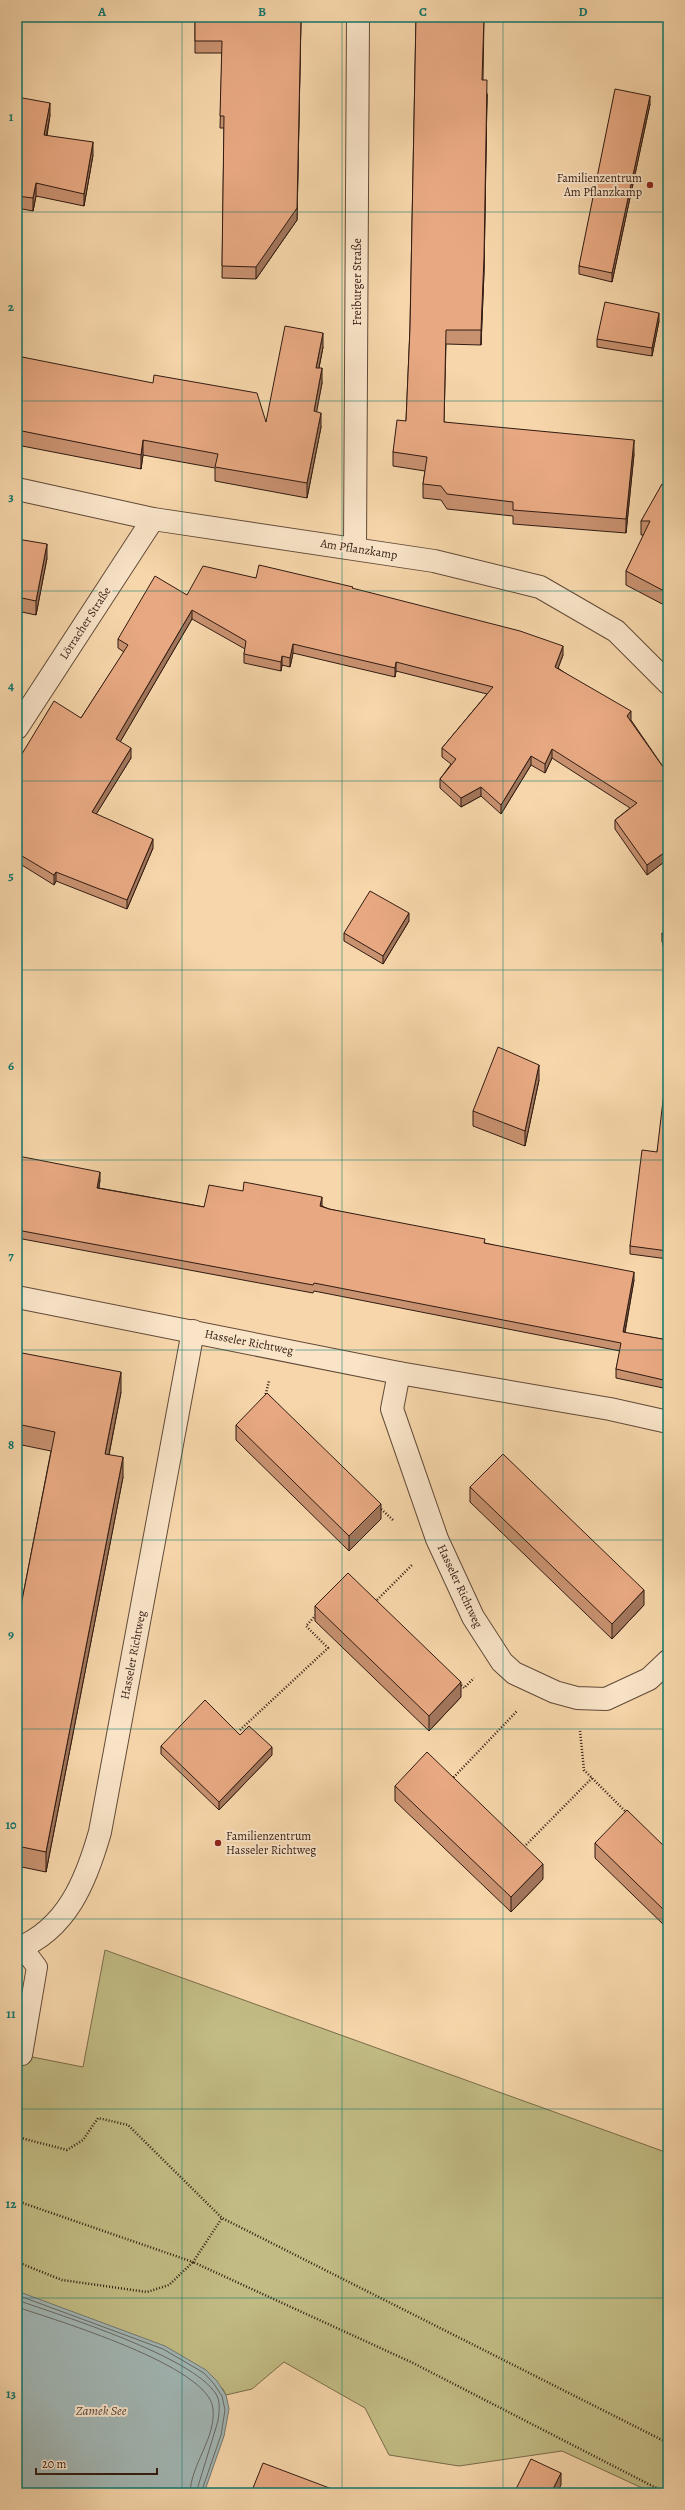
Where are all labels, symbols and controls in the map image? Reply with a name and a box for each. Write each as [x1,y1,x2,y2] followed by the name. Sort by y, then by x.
[97,3,107,20] text: A
[258,3,266,20] text: B
[419,3,427,20] text: C
[578,3,588,20] text: D
[9,108,14,125] text: 1
[557,170,642,200] place label: Familienzentrum Am Pflanzkamp
[645,180,655,190] marker: Familienzentrum Am Pflanzkamp
[349,238,365,326] street label: Freiburger Straße
[8,298,15,315] text: 2
[8,488,14,505] text: 3
[318,535,399,563] street label: Am Pflanzkamp
[56,584,114,662] street label: Lörracher Straße
[8,677,14,694] text: 4
[8,867,14,884] text: 5
[8,1057,14,1074] text: 6
[8,1247,14,1264] text: 7
[203,1326,295,1358] street label: Hasseler Richtweg
[8,1436,14,1453] text: 8
[434,1542,486,1630] street label: Hasseler Richtweg
[117,1609,149,1701] street label: Hasseler Richtweg
[8,1626,14,1643] text: 9
[5,1816,17,1833] text: 10
[226,1828,316,1858] place label: Familienzentrum Hasseler Richtweg
[213,1838,223,1848] marker: Familienzentrum Hasseler Richtweg
[6,2005,16,2022] text: 11
[6,2195,17,2212] text: 12
[6,2385,17,2402] text: 13
[76,2402,127,2419] water label: Zamek See
[36,2450,157,2476] scale bar
[42,2456,66,2472] text: 20 m

